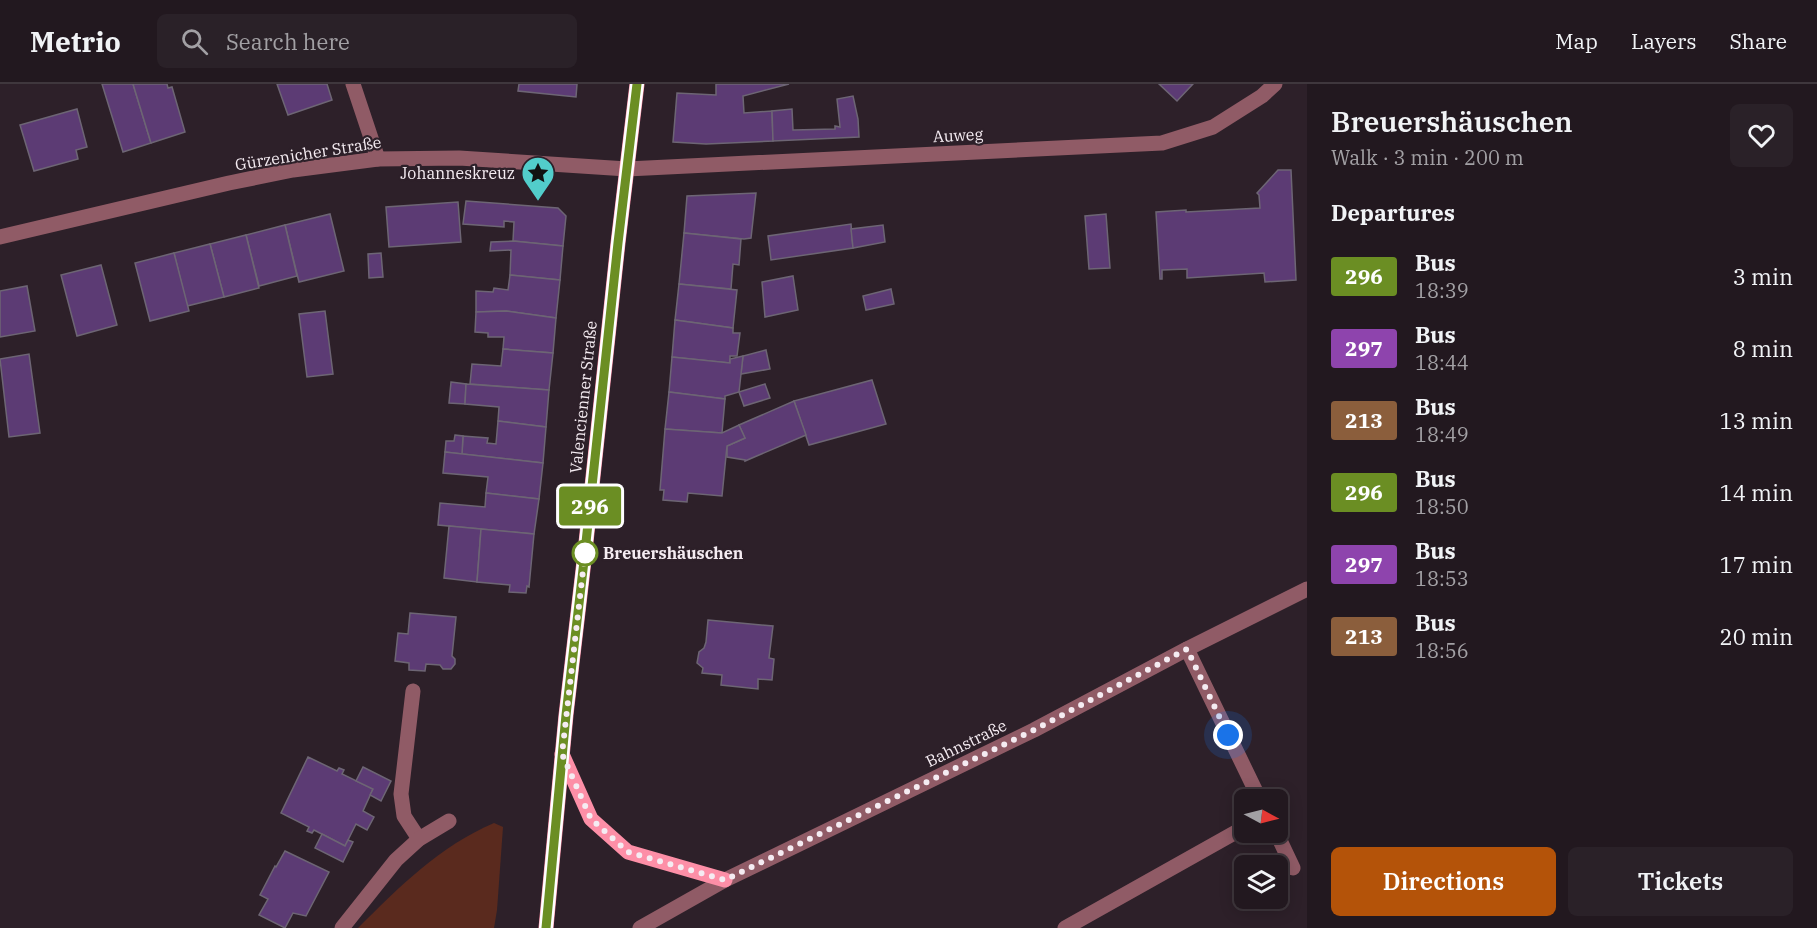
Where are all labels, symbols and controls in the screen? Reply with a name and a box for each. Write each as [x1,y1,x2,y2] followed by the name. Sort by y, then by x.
[157,14,577,68] search box
[30,23,121,60] text: Metrio
[178,25,211,58] icon: search
[226,27,350,56] text: Search here
[1555,27,1598,55] text: Map
[1631,27,1697,55] text: Layers
[1730,27,1787,55] text: Share
[1331,103,1573,140] text: Breuershäuschen
[1730,104,1793,167] button: heart
[932,124,984,146] street label: Auweg
[234,132,382,174] street label: Gürzenicher Straße
[1331,144,1524,171] text: Walk · 3 min · 200 m
[520,155,556,202] place icon: Johanneskreuz
[400,163,515,183] place label: Johanneskreuz
[1331,198,1455,227] text: Departures
[1415,248,1456,277] text: Bus
[1345,262,1383,290] text: 296
[1733,262,1793,291] text: 3 min
[1415,277,1469,304] text: 18:39
[565,320,601,474] street label: Valencienner Straße
[1415,320,1456,349] text: Bus
[1345,334,1383,362] text: 297
[1733,334,1793,363] text: 8 min
[1415,349,1469,376] text: 18:44
[1415,392,1456,421] text: Bus
[1345,406,1383,434] text: 213
[1720,406,1793,435] text: 13 min
[1415,421,1469,448] text: 18:49
[1415,464,1456,493] text: Bus
[1345,478,1383,506] text: 296
[1720,478,1793,507] text: 14 min
[556,486,624,526] line badge: 296
[571,492,609,520] text: 296
[1415,493,1469,520] text: 18:50
[1415,536,1456,565] text: Bus
[572,540,598,566] marker: Breuershäuschen
[603,543,744,563] place label: Breuershäuschen
[1345,550,1383,578] text: 297
[1720,550,1793,579] text: 17 min
[1415,565,1469,592] text: 18:53
[1415,608,1456,637] text: Bus
[1345,622,1383,650] text: 213
[1720,622,1793,651] text: 20 min
[1415,637,1469,664] text: 18:56
[922,715,1010,771] street label: Bahnstraße
[1213,720,1243,750] your location
[1234,789,1288,843] north arrow
[1234,789,1288,909] map controls
[1331,847,1556,916] button: Directions
[1568,847,1793,916] button: Tickets
[1234,855,1288,909] button: layers

